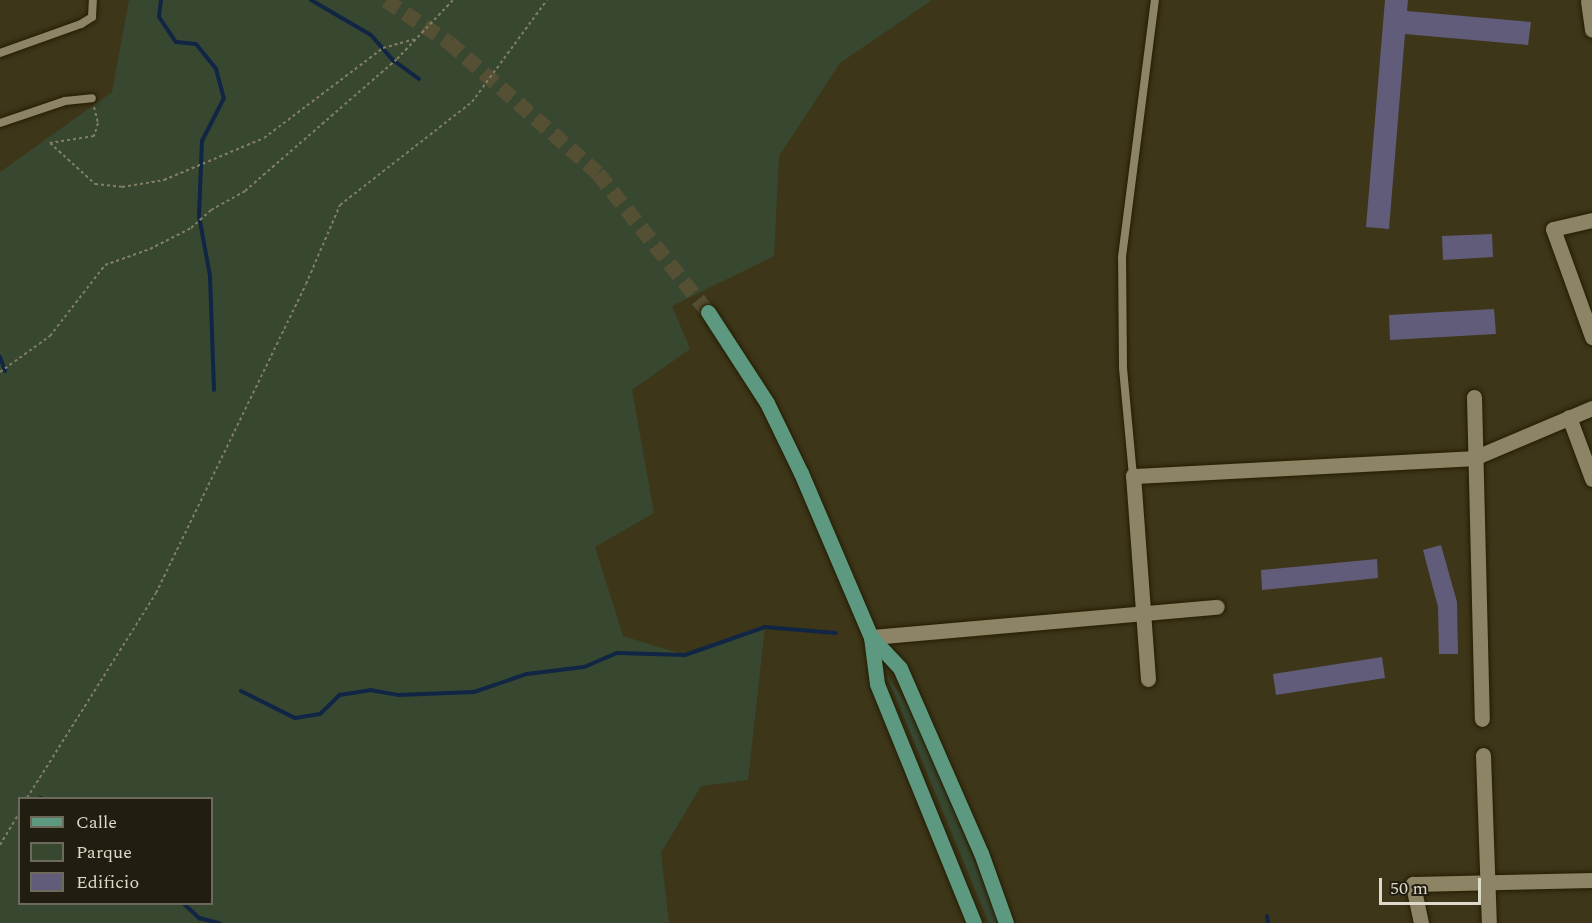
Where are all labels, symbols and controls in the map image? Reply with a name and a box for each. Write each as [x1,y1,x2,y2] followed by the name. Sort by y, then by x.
[18,797,213,905] legend
[76,809,117,836] text: Calle
[76,839,132,866] text: Parque
[1382,866,1484,904] scale bar
[76,869,139,896] text: Edificio
[1390,875,1428,902] text: 50 m

